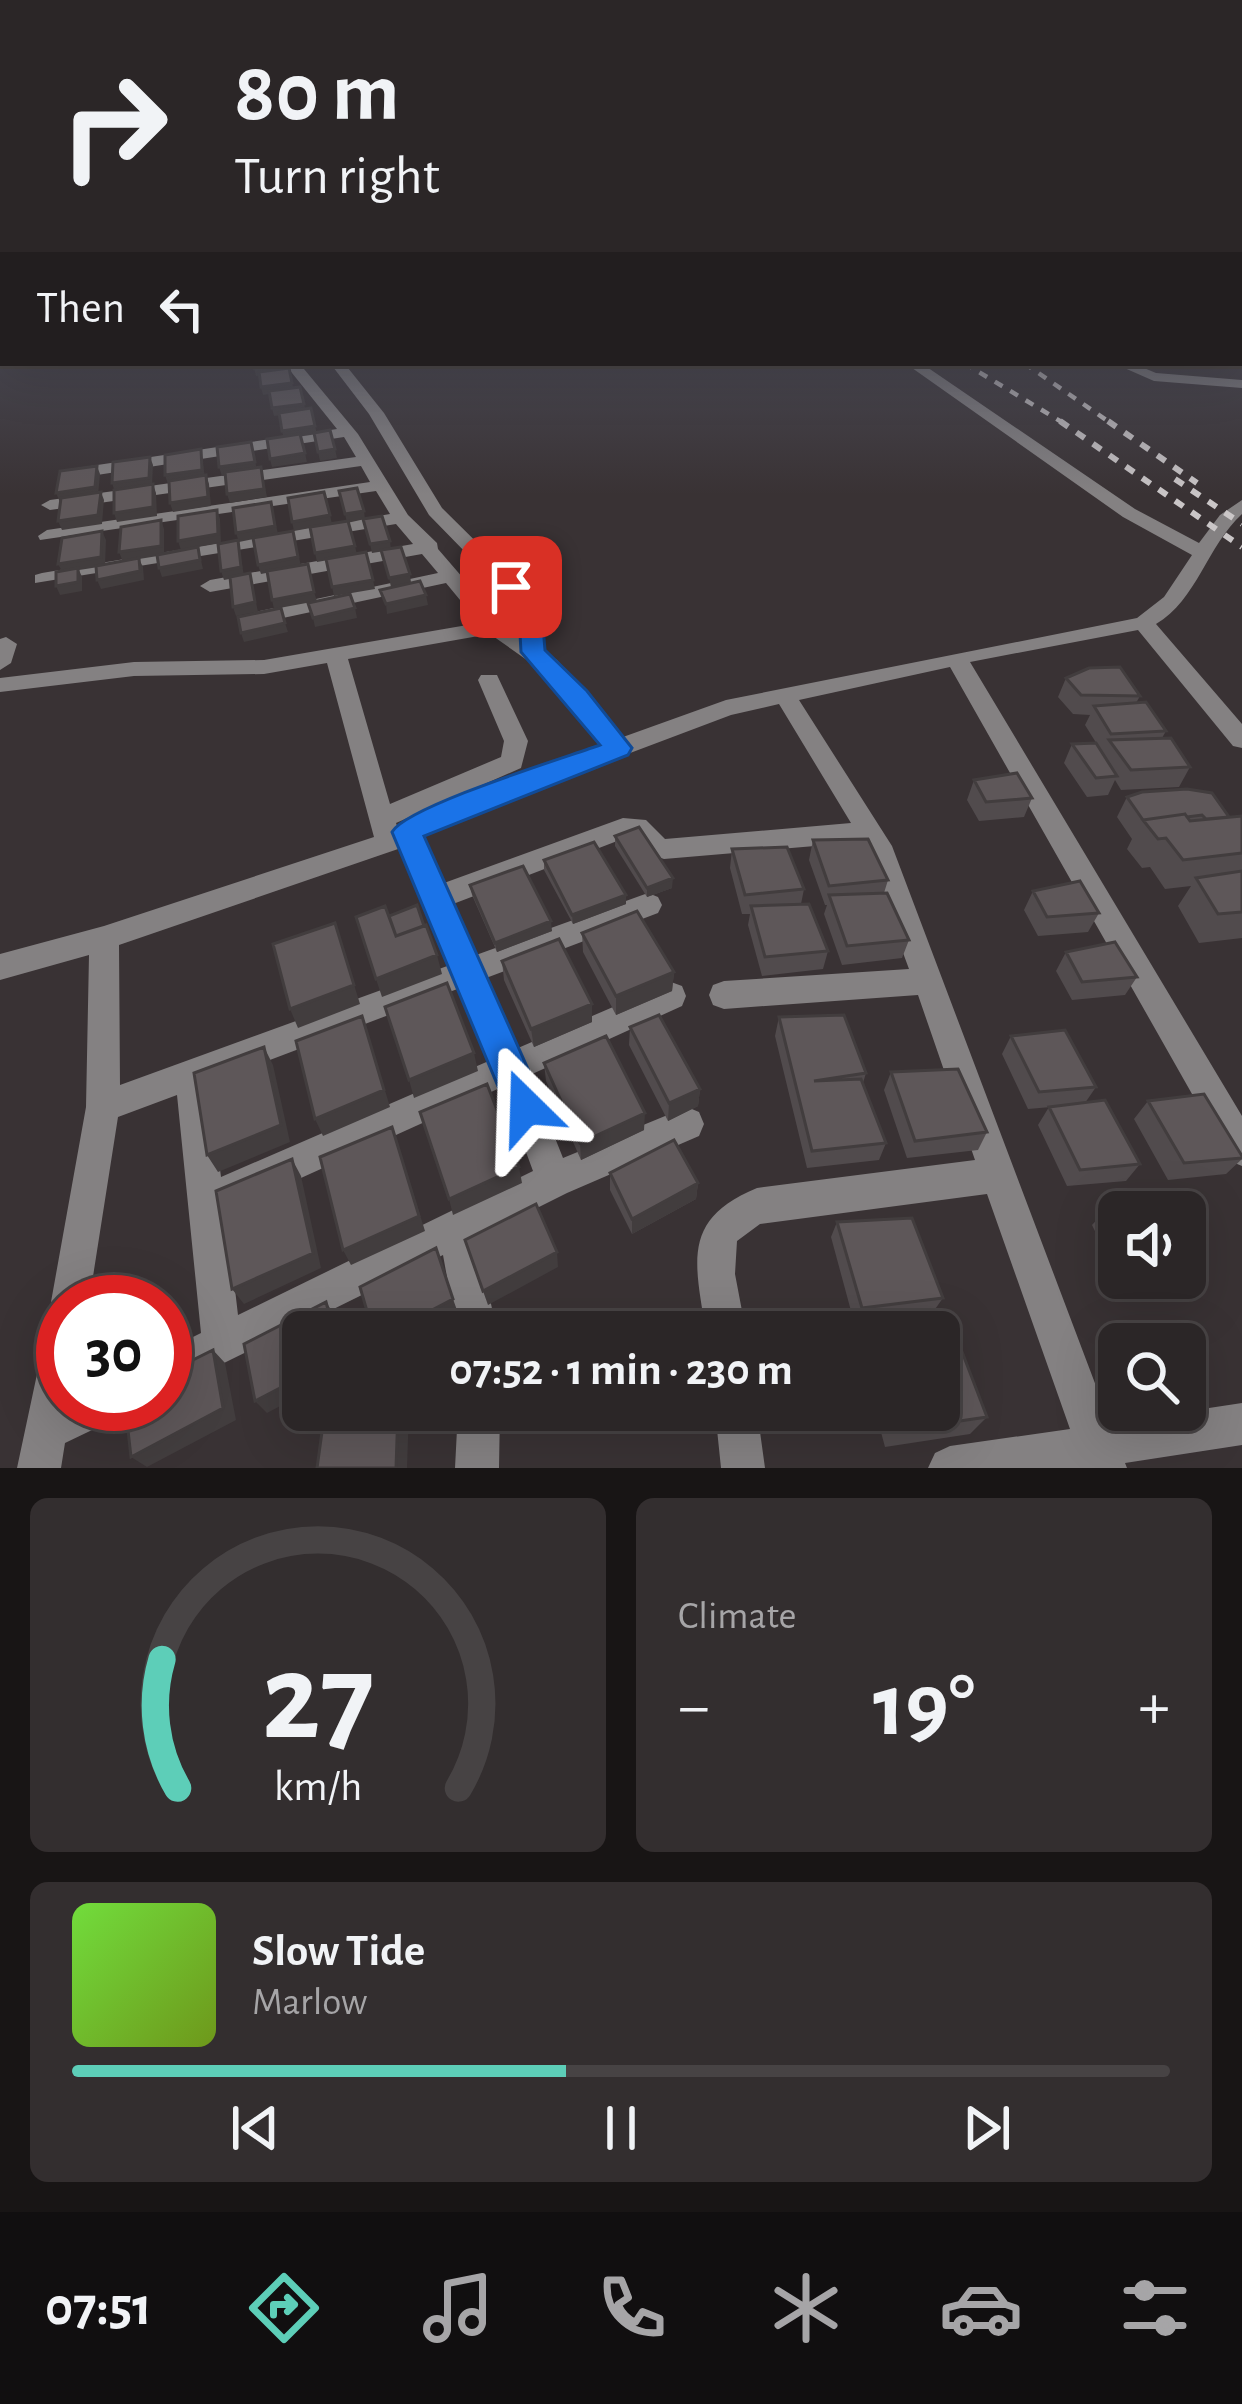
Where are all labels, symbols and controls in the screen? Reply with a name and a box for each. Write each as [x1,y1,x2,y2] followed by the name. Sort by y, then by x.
[36,48,192,204] icon: right
[234,52,400,136] text: 80 m
[234,150,440,204] text: Turn right
[149,276,215,342] icon: left
[36,286,125,331] text: Then
[460,536,562,638] pin
[478,554,544,620] icon: arrive
[463,1044,589,1170] position arrow
[1098,1191,1206,1431] map controls
[1098,1191,1206,1299] button: sound
[36,1275,192,1431] speed limit sign: 30
[1098,1323,1206,1431] button: search
[449,1348,793,1393] text: 07:52 · 1 min · 230 m
[678,1597,796,1636] text: Climate
[262,1637,374,1762] text: 27
[873,1662,975,1752] text: 19°
[678,1674,710,1740] text: −
[1138,1674,1170,1740] text: +
[274,1766,362,1809] text: km/h
[252,1929,425,1974] text: Slow Tide
[252,1983,367,2022] text: Marlow
[222,2095,288,2161] icon: previous
[588,2095,654,2161] icon: pause
[954,2095,1020,2161] icon: next
[242,2266,326,2350] icon: directions
[416,2266,500,2350] icon: music
[590,2266,674,2350] icon: phone
[764,2266,848,2350] icon: climate
[939,2266,1023,2350] icon: car
[1113,2266,1197,2350] icon: filters
[45,2281,152,2335] text: 07:51

